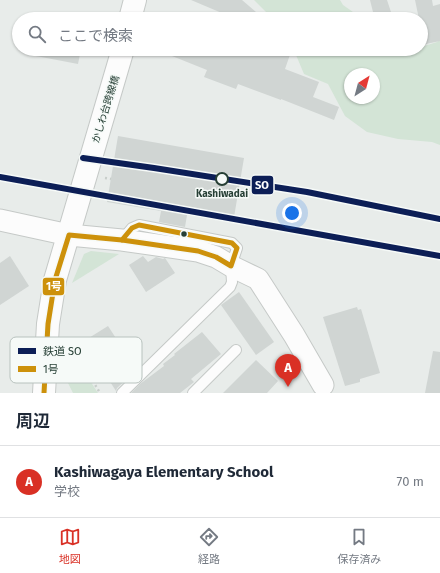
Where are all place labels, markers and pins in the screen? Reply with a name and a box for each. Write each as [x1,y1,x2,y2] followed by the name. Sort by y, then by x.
[215,172,229,186] marker: Kashiwadai
[196,188,248,200] place label: Kashiwadai
[179,229,189,239] unlabelled marker
[275,354,301,387] pin: A

